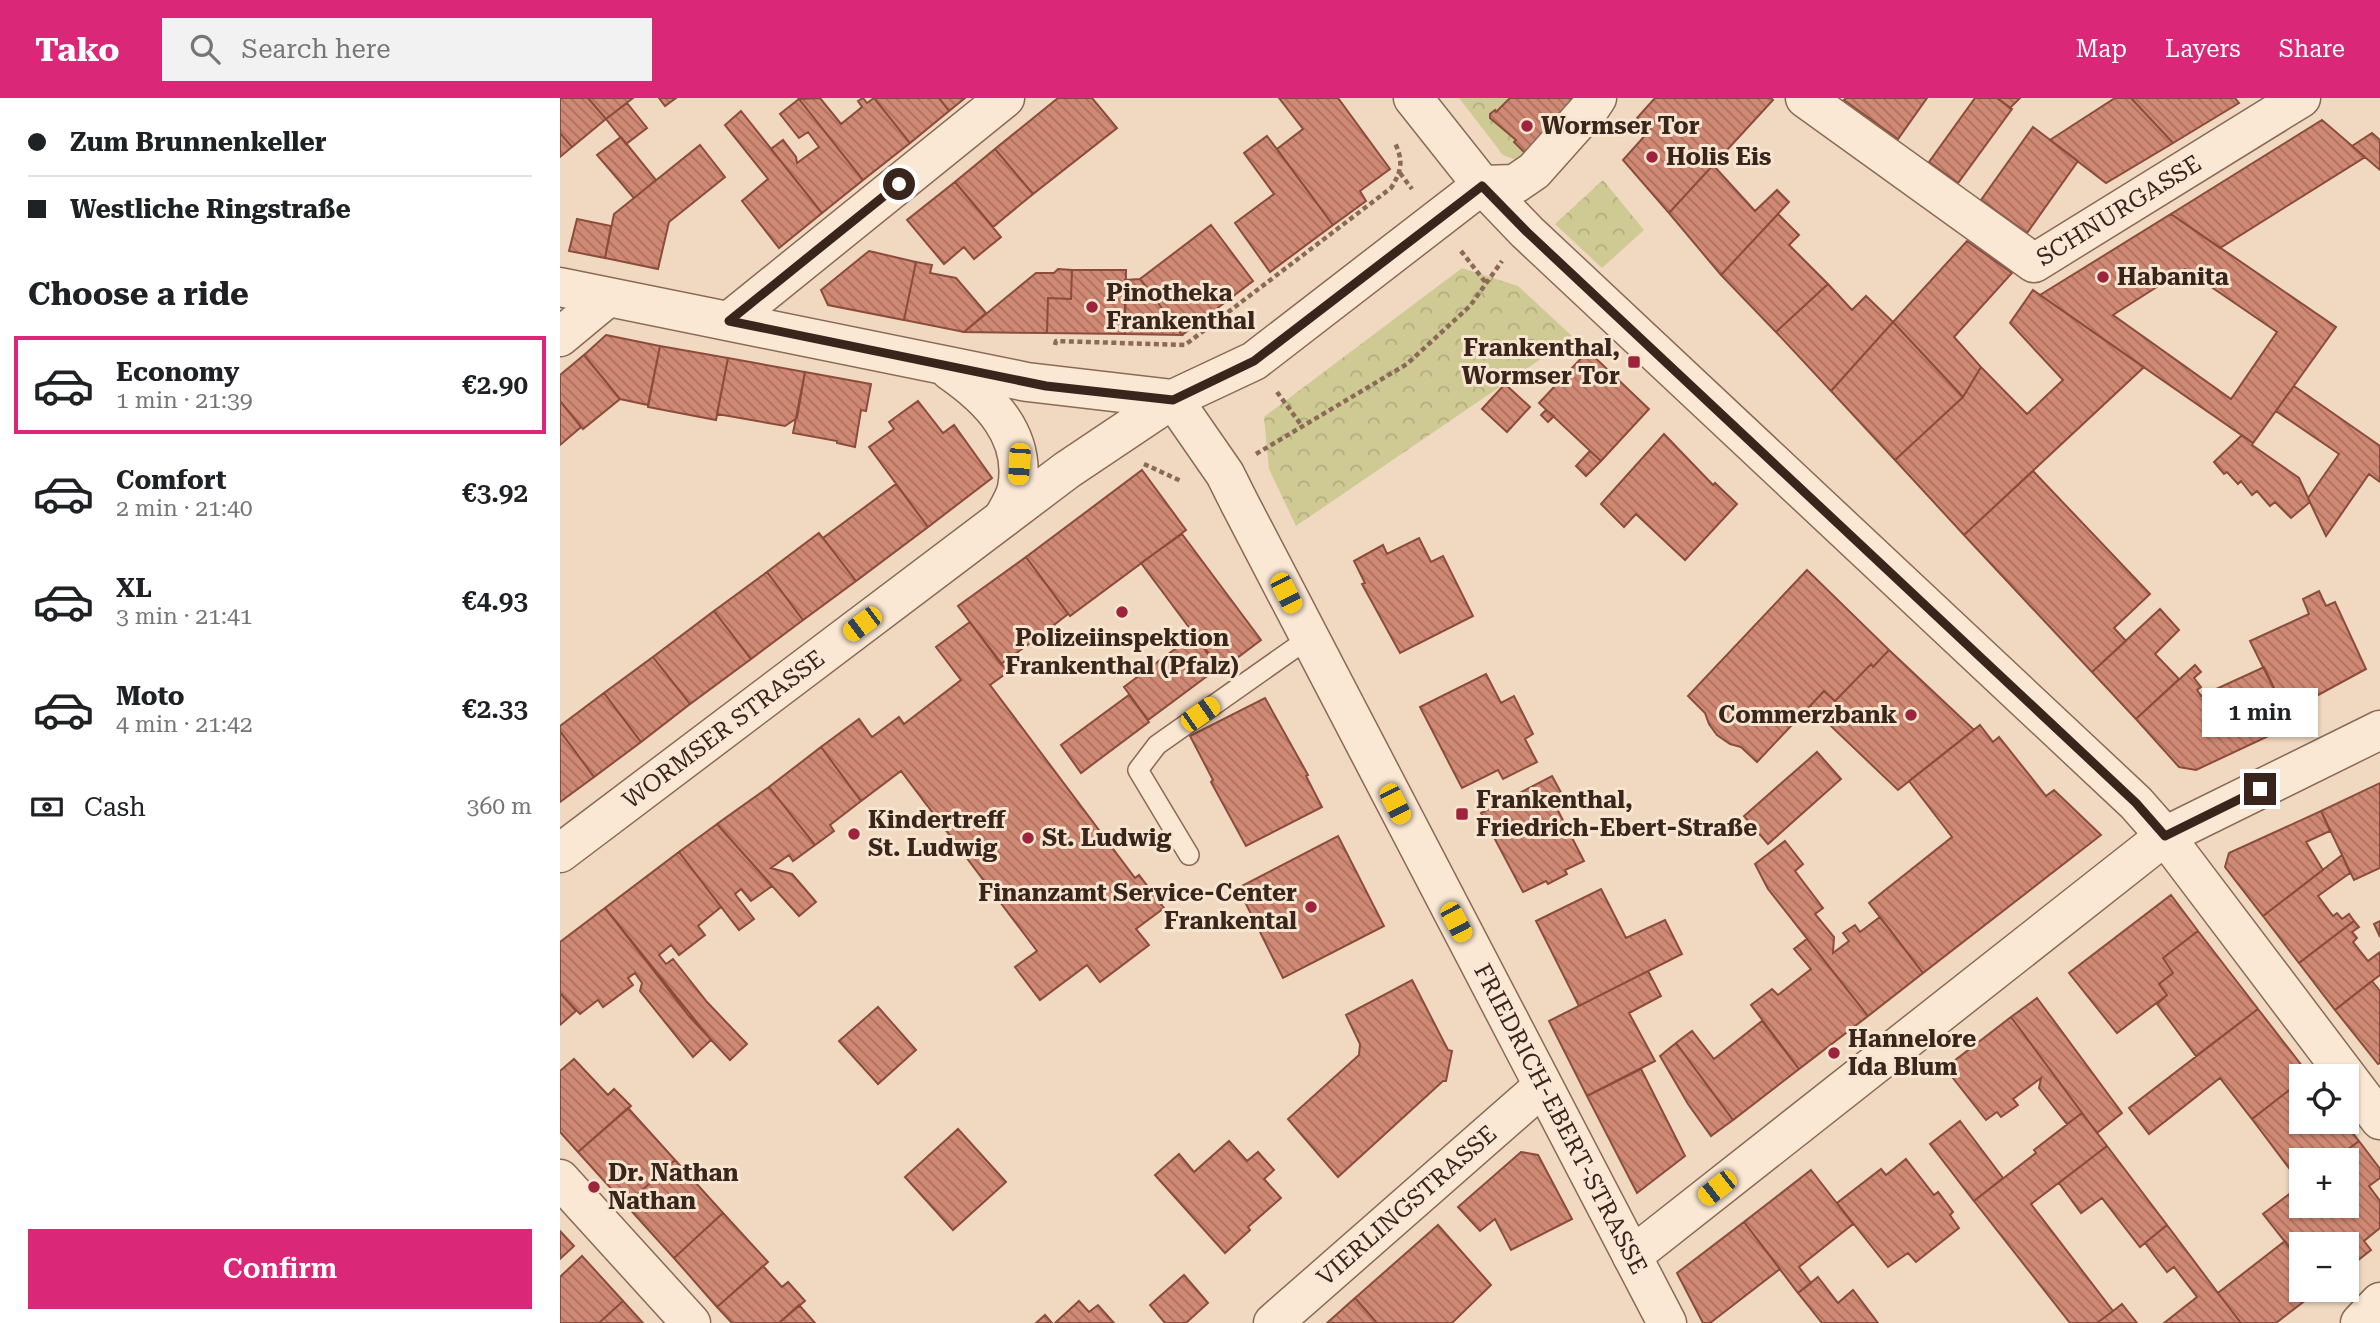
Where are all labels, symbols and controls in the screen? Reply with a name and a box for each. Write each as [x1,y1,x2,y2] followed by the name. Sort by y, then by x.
[162,18,652,81] search box
[35,30,120,69] text: Tako
[186,30,224,68] icon: search
[242,34,390,64] text: Search here
[2076,35,2127,63] text: Map
[2165,35,2241,63] text: Layers
[2279,35,2345,63] text: Share
[1541,112,1700,140] place label: Wormser Tor
[1519,118,1535,134] marker: Wormser Tor
[70,127,327,157] text: Zum Brunnenkeller
[1666,143,1771,171] place label: Holis Eis
[1644,149,1660,165] marker: Holis Eis
[2031,149,2206,272] street label: SCHNURGASSE
[883,168,915,200] route start
[70,194,351,224] text: Westliche Ringstraße
[2117,263,2229,291] place label: Habanita
[2095,269,2111,285] marker: Habanita
[28,275,249,313] text: Choose a ride
[1106,279,1255,335] place label: Pinotheka Frankenthal
[1084,299,1100,315] marker: Pinotheka Frankenthal
[1461,334,1620,390] place label: Frankenthal, Wormser Tor
[32,354,95,417] icon: car
[1626,354,1642,370] marker: Frankenthal, Wormser Tor
[116,357,239,387] text: Economy
[462,370,528,400] text: €2.90
[116,387,253,414] text: 1 min · 21:39
[1008,442,1031,486] car
[32,462,95,525] icon: car
[116,465,226,495] text: Comfort
[462,478,528,508] text: €3.92
[116,495,253,522] text: 2 min · 21:40
[32,570,95,633] icon: car
[1268,570,1305,616] car
[116,573,152,603] text: XL
[462,586,528,616] text: €4.93
[116,603,253,630] text: 3 min · 21:41
[839,603,886,645] car
[1114,604,1130,620] marker: Polizeiinspektion Frankenthal (Pfalz)
[1005,624,1239,680] place label: Polizeiinspektion Frankenthal (Pfalz)
[617,644,830,815] street label: WORMSER STRASSE
[32,678,95,741] icon: car
[116,681,185,711] text: Moto
[2202,688,2318,736] callout: 1 min
[1177,693,1224,735] car
[462,694,528,724] text: €2.33
[2228,699,2292,726] text: 1 min
[1718,701,1897,729] place label: Commerzbank
[1903,707,1919,723] marker: Commerzbank
[116,711,253,738] text: 4 min · 21:42
[2244,773,2276,805] route end
[1377,781,1414,827] car
[1476,786,1757,842] place label: Frankenthal, Friedrich-Ebert-Straße
[28,788,66,826] icon: cash
[84,792,146,822] text: Cash
[467,793,532,820] text: 360 m
[868,806,1007,862] place label: Kindertreff St. Ludwig
[1454,806,1470,822] marker: Frankenthal, Friedrich-Ebert-Straße
[1042,824,1171,852] place label: St. Ludwig
[846,826,862,842] marker: Kindertreff St. Ludwig
[1020,830,1036,846] marker: St. Ludwig
[978,879,1297,935] place label: Finanzamt Service-Center Frankental
[1303,899,1319,915] marker: Finanzamt Service-Center Frankental
[1437,899,1476,945] car
[1468,959,1653,1279] street label: FRIEDRICH-EBERT-STRASSE
[1848,1025,1976,1081] place label: Hannelore Ida Blum
[1826,1045,1842,1061] marker: Hannelore Ida Blum
[2289,1064,2359,1302] map controls
[2289,1064,2359,1134] button: locate
[1311,1119,1502,1292] street label: VIERLINGSTRASSE
[2289,1148,2359,1218] button: +
[608,1159,739,1215] place label: Dr. Nathan Nathan
[1694,1167,1741,1209] car
[586,1179,602,1195] marker: Dr. Nathan Nathan
[28,1229,532,1309] button: Confirm
[2289,1232,2359,1302] button: −

